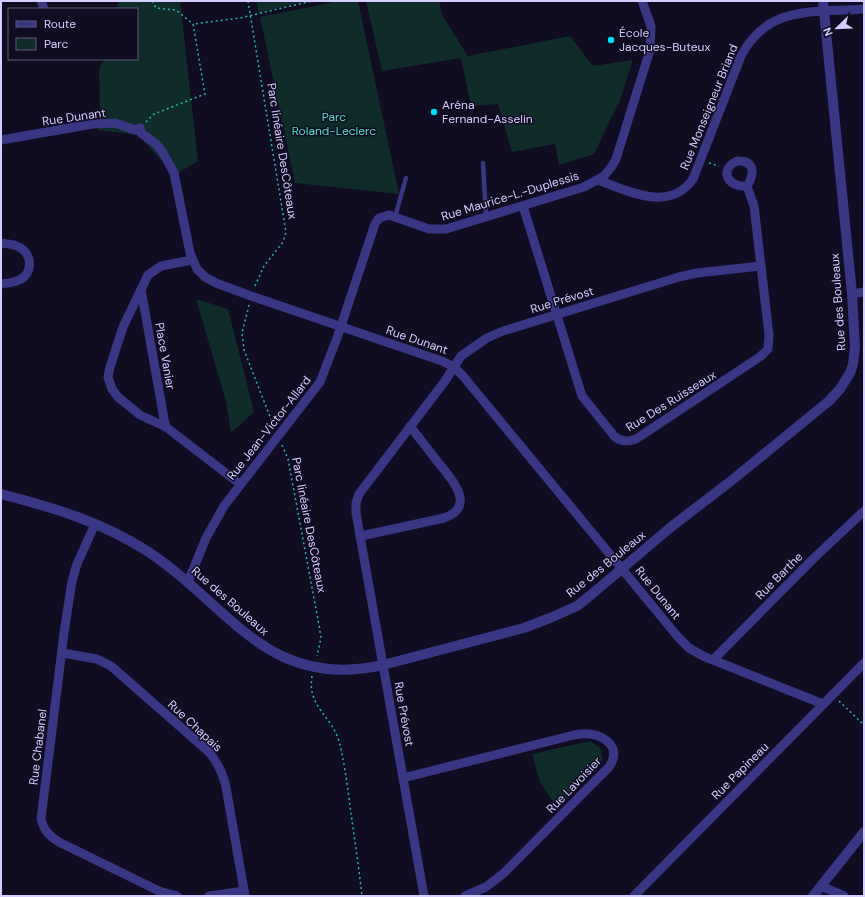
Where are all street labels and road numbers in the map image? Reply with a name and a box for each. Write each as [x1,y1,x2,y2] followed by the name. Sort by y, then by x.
[676,42,742,172] street label: Rue Monseigneur Briand
[263,82,301,220] street label: Parc linéaire DesCôteaux
[41,105,107,129] street label: Rue Dunant
[439,167,581,225] street label: Rue Maurice-L.-Duplessis
[827,253,849,351] street label: Rue des Bouleaux
[528,283,596,317] street label: Rue Prévost
[151,321,179,391] street label: Place Vanier
[384,322,450,358] street label: Rue Dunant
[623,367,719,435] street label: Rue Des Ruisseaux
[223,373,315,483] street label: Rue Jean-Victor-Allard
[288,456,330,594] street label: Parc linéaire DesCôteaux
[563,527,649,601] street label: Rue des Bouleaux
[752,549,806,603] street label: Rue Barthe
[188,563,272,639] street label: Rue des Bouleaux
[632,563,685,623] street label: Rue Dunant
[390,680,418,748] street label: Rue Prévost
[164,697,226,755] street label: Rue Chapais
[25,708,51,786] street label: Rue Chabanel
[708,739,772,803] street label: Rue Papineau
[543,753,605,817] street label: Rue Lavoisier

